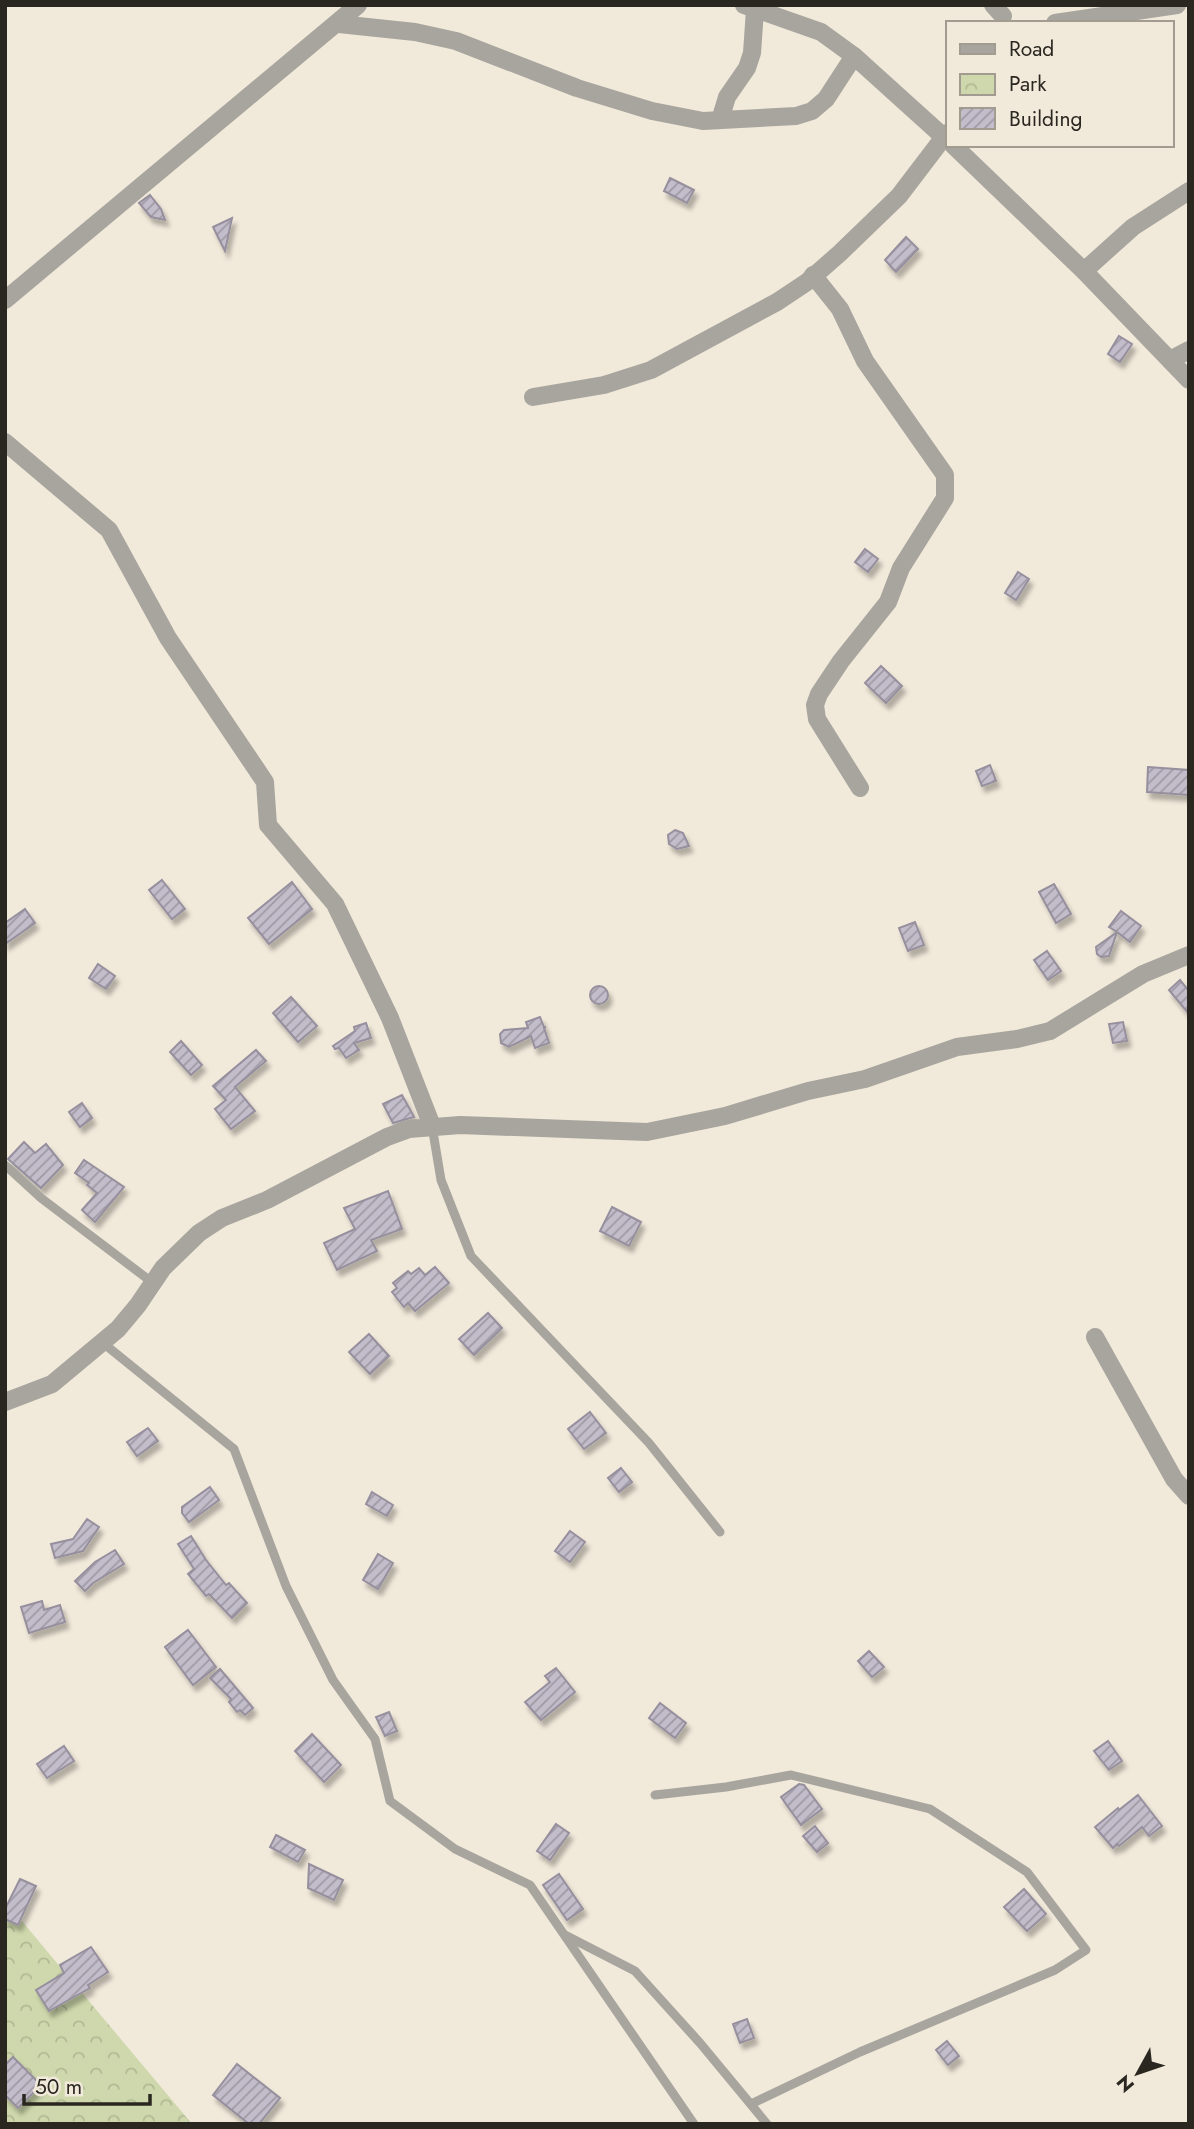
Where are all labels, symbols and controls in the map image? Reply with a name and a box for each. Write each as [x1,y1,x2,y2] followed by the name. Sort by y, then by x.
[946,21,1173,147] legend
[1009,34,1054,64] text: Road
[1009,69,1047,99] text: Park
[1009,104,1082,134] text: Building
[1103,2038,1173,2108] north arrow
[24,2062,150,2106] scale bar
[1110,2069,1141,2098] text: N
[35,2072,82,2102] text: 50 m

